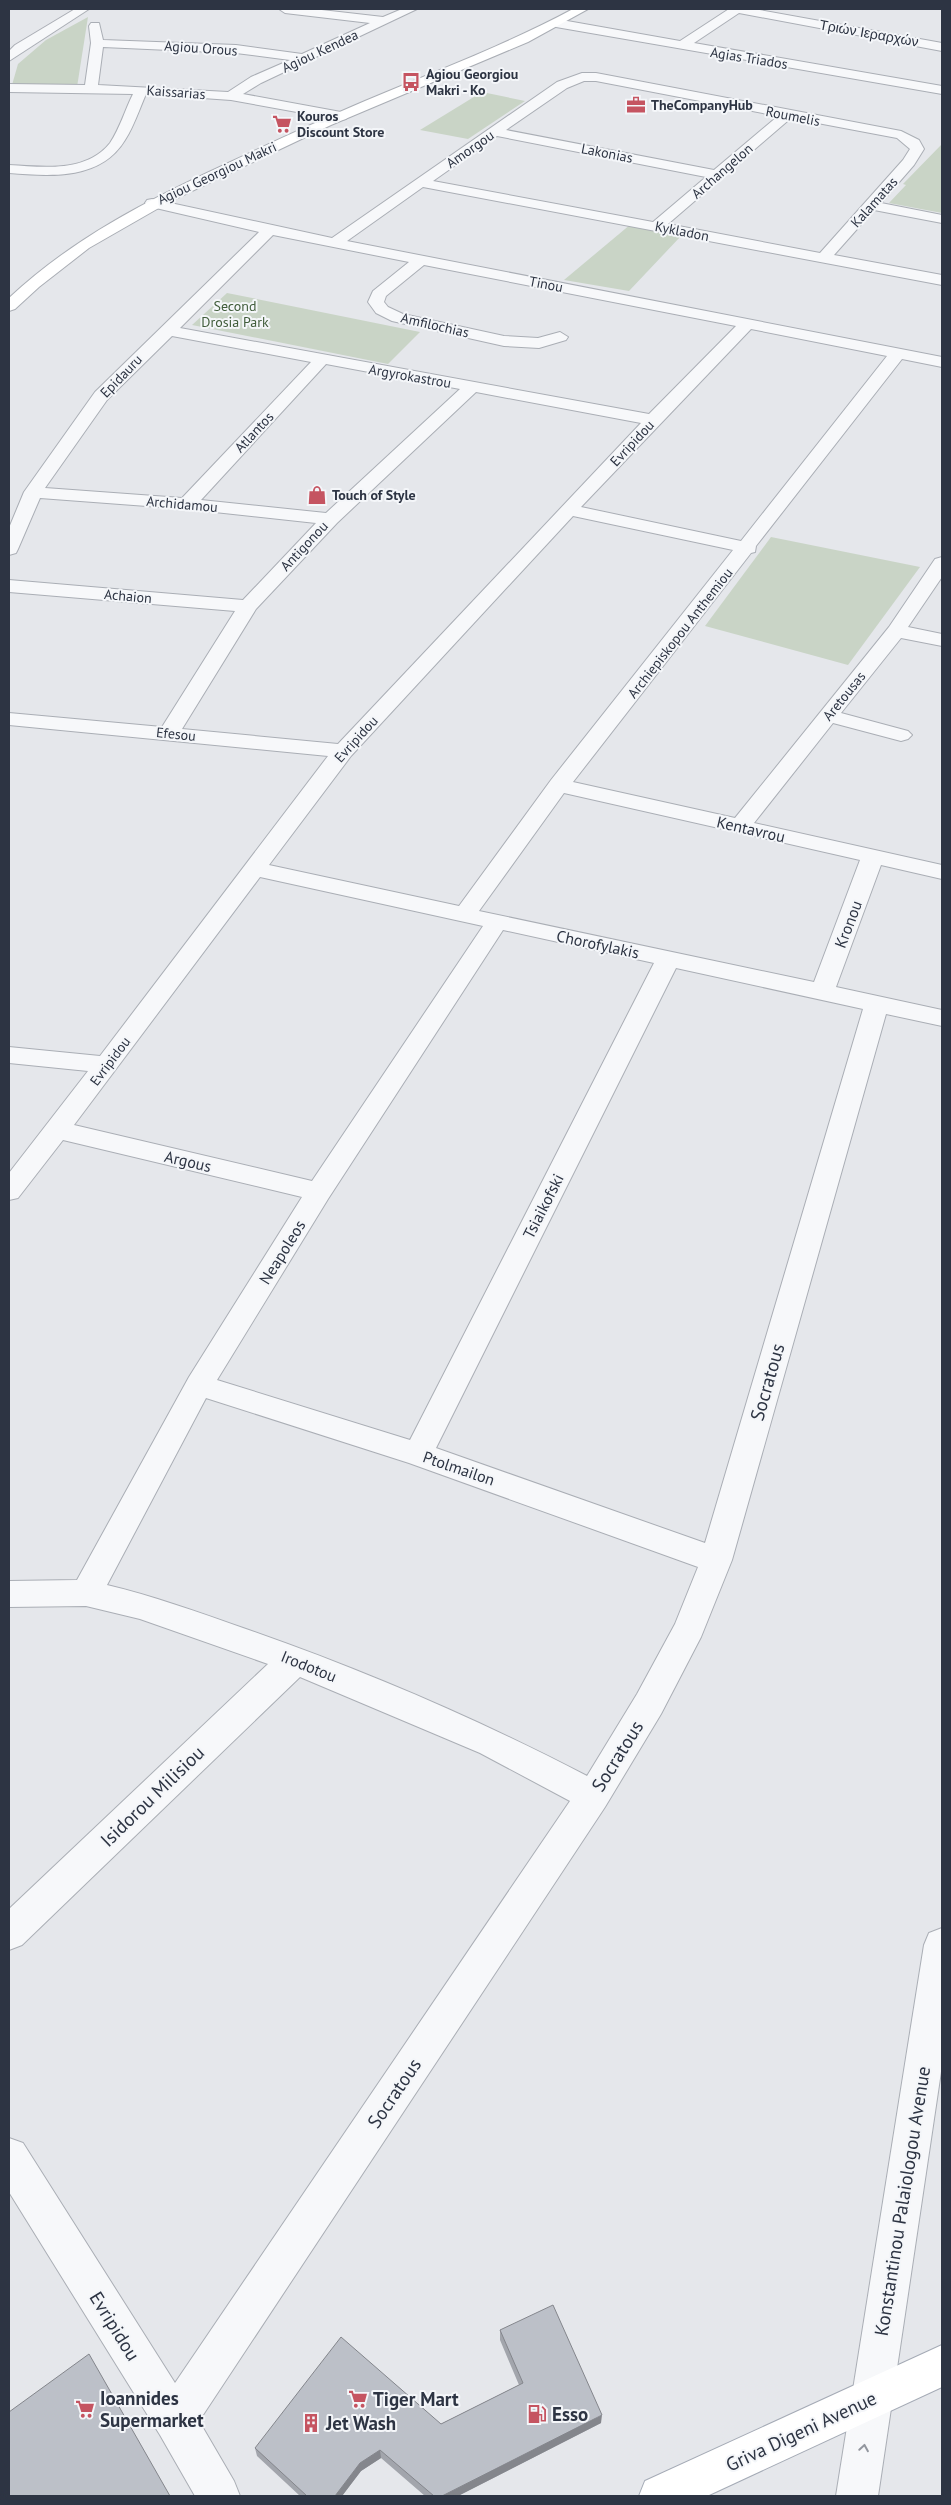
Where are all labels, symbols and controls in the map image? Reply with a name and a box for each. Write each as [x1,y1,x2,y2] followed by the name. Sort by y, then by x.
[818,15,920,51] street label: Τριών Ιεραρχών
[279,25,361,77] street label: Agiou Kendea
[164,36,238,60] street label: Agiou Orous
[709,43,789,73] street label: Agias Triados
[426,65,518,99] place label: Agiou Georgiou Makri - Ko
[400,71,422,93] bus stop icon: Agiou Georgiou Makri - Ko
[146,81,206,103] street label: Kaissarias
[625,94,647,116] office icon: TheCompanyHub
[651,96,753,114] place label: TheCompanyHub
[764,102,822,130] street label: Roumelis
[297,107,384,141] place label: Kouros Discount Store
[271,113,293,135] supermarket icon: Kouros Discount Store
[443,126,497,172] street label: Amorgou
[155,138,279,208] street label: Agiou Georgiou Makri
[580,139,634,167] street label: Lakonias
[688,139,756,203] street label: Archangelon
[847,173,902,231] street label: Kalamatas
[653,217,711,245] street label: Kykladon
[527,272,565,296] street label: Tinou
[201,297,269,331] park label: Second Drosia Park
[399,308,471,342] street label: Amfilochias
[96,351,146,401] street label: Epidauru
[367,360,453,392] street label: Argyrokastrou
[231,408,278,456] street label: Atlantos
[606,416,658,470] street label: Evripidou
[306,484,328,506] shop icon: Touch of Style
[332,486,416,504] place label: Touch of Style
[146,492,218,516] street label: Archidamou
[276,517,332,575] street label: Antigonou
[624,564,736,702] street label: Archiepiskopou Anthemiou
[103,585,153,607] street label: Achaion
[819,668,869,724] street label: Aretousas
[330,712,382,766] street label: Evripidou
[155,723,197,745] street label: Efesou
[715,811,787,847] street label: Kentavrou
[830,897,866,951] street label: Kronou
[555,925,641,963] street label: Chorofylakis
[86,1033,134,1089] street label: Evripidou
[163,1146,214,1176] street label: Argous
[518,1170,568,1242] street label: Tsiaikofski
[254,1216,310,1288] street label: Neapoleos
[745,1341,789,1423] street label: Socratous
[420,1446,498,1490] street label: Ptolmailon
[278,1646,340,1686] street label: Irodotou
[586,1716,648,1796] street label: Socratous
[95,1740,209,1852] street label: Isidorou Milisiou
[362,2053,426,2133] street label: Socratous
[869,2064,935,2338] street label: Konstantinou Palaiologou Avenue
[84,2287,146,2365] street label: Evripidou
[100,2386,204,2432] place label: Ioannides Supermarket
[722,2386,880,2476] street label: Griva Digeni Avenue
[373,2387,459,2411] place label: Tiger Mart
[347,2388,369,2410] supermarket icon: Tiger Mart
[74,2398,96,2420] supermarket icon: Ioannides Supermarket
[552,2402,588,2426] place label: Esso
[526,2403,548,2425] fuel station icon: Esso
[325,2411,396,2435] place label: Jet Wash
[300,2412,322,2434] building icon: Jet Wash
[858,2444,869,2452] one-way arrow

